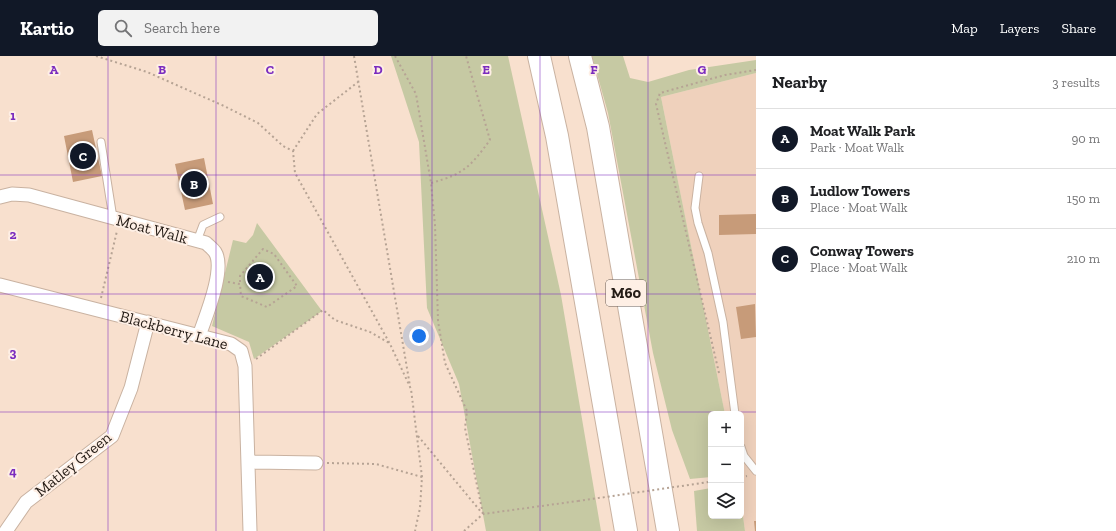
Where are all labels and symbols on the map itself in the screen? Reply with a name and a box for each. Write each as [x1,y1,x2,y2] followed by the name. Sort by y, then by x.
[50,62,59,77] text: A
[158,62,166,77] text: B
[266,62,274,77] text: C
[373,62,383,77] text: D
[482,62,490,77] text: E
[590,62,598,77] text: F
[698,62,707,77] text: G
[10,108,16,123] text: 1
[70,141,96,171] pin: C
[181,169,207,199] pin: B
[114,210,190,248] street label: Moat Walk
[10,227,17,242] text: 2
[247,262,273,292] pin: A
[606,280,646,306] road number: M60
[118,306,230,354] street label: Blackberry Lane
[409,326,429,346] your location
[10,345,17,360] text: 3
[31,427,116,500] street label: Matley Green
[9,464,17,479] text: 4

